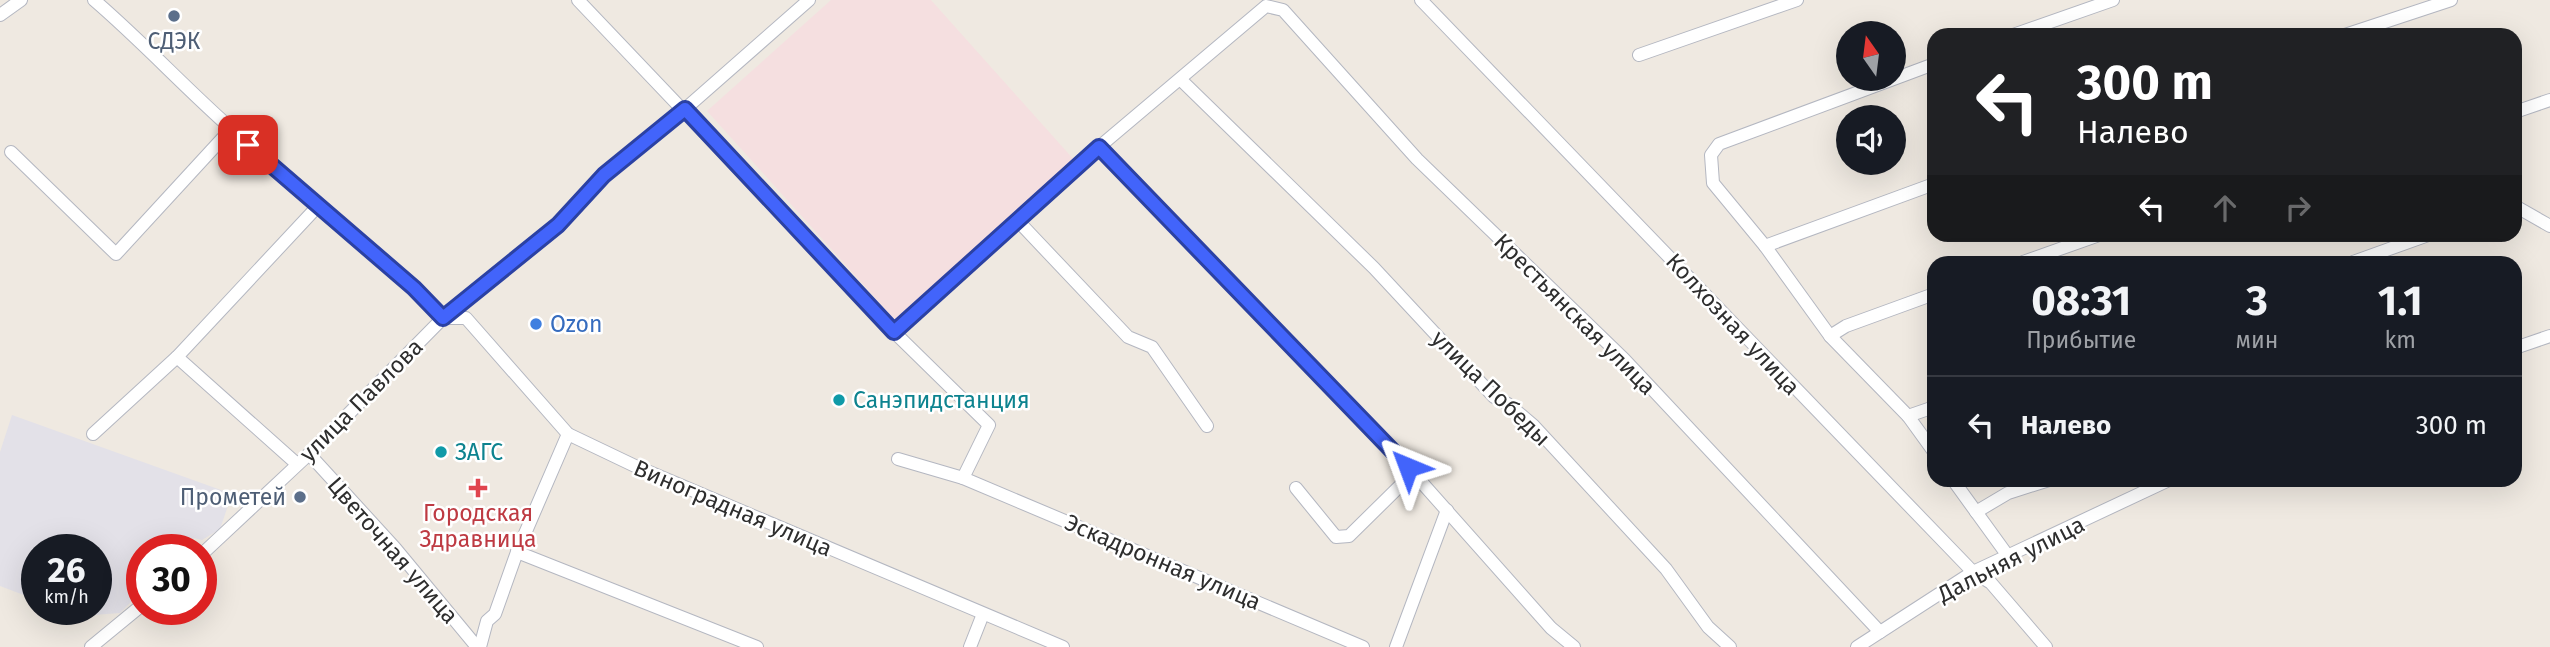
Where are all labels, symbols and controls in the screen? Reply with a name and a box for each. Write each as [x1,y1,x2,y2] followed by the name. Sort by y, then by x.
[166,8,182,24] marker: СДЭК
[1836,21,1906,91] north arrow
[1836,21,1906,175] map controls
[148,27,201,55] place label: СДЭК
[2077,53,2213,112] text: 300 m
[1962,56,2053,147] icon: left
[1836,105,1906,175] button: sound
[2077,113,2189,151] text: Налево
[218,115,278,175] pin
[229,126,267,164] icon: arrive
[2133,189,2171,227] icon: left
[2206,189,2244,227] icon: ahead
[2279,189,2317,227] icon: right
[1488,227,1662,401] street label: Крестьянская улица
[1660,247,1806,401] street label: Колхозная улица
[2031,276,2131,326] text: 08:31
[2246,276,2268,326] text: 3
[2378,276,2423,326] text: 1.1
[550,310,603,338] place label: Ozon
[528,316,544,332] marker: Ozon
[1426,324,1556,452] street label: улица Победы
[2026,326,2136,354] text: Прибытие
[2236,326,2278,354] text: мин
[2384,326,2416,354] text: km
[294,333,428,467] street label: улица Павлова
[853,386,1030,414] place label: Санэпидстанция
[831,392,847,408] marker: Санэпидстанция
[1962,406,2000,444] icon: left
[2021,410,2111,441] text: Налево
[2416,410,2487,441] text: 300 m
[1371,430,1445,504] position arrow
[455,438,503,466] place label: ЗАГС
[433,444,449,460] marker: ЗАГС
[630,454,836,562] street label: Виноградная улица
[322,471,464,629] street label: Цветочная улица
[470,480,486,496] marker: Городская Здравница
[180,483,286,511] place label: Прометей
[292,489,308,505] marker: Прометей
[419,499,537,553] place label: Городская Здравница
[1061,508,1265,616] street label: Эскадронная улица
[1932,510,2089,608] street label: Дальняя улица
[126,534,217,625] speed limit sign: 30
[48,549,85,591] text: 26
[44,586,89,608] text: km/h

